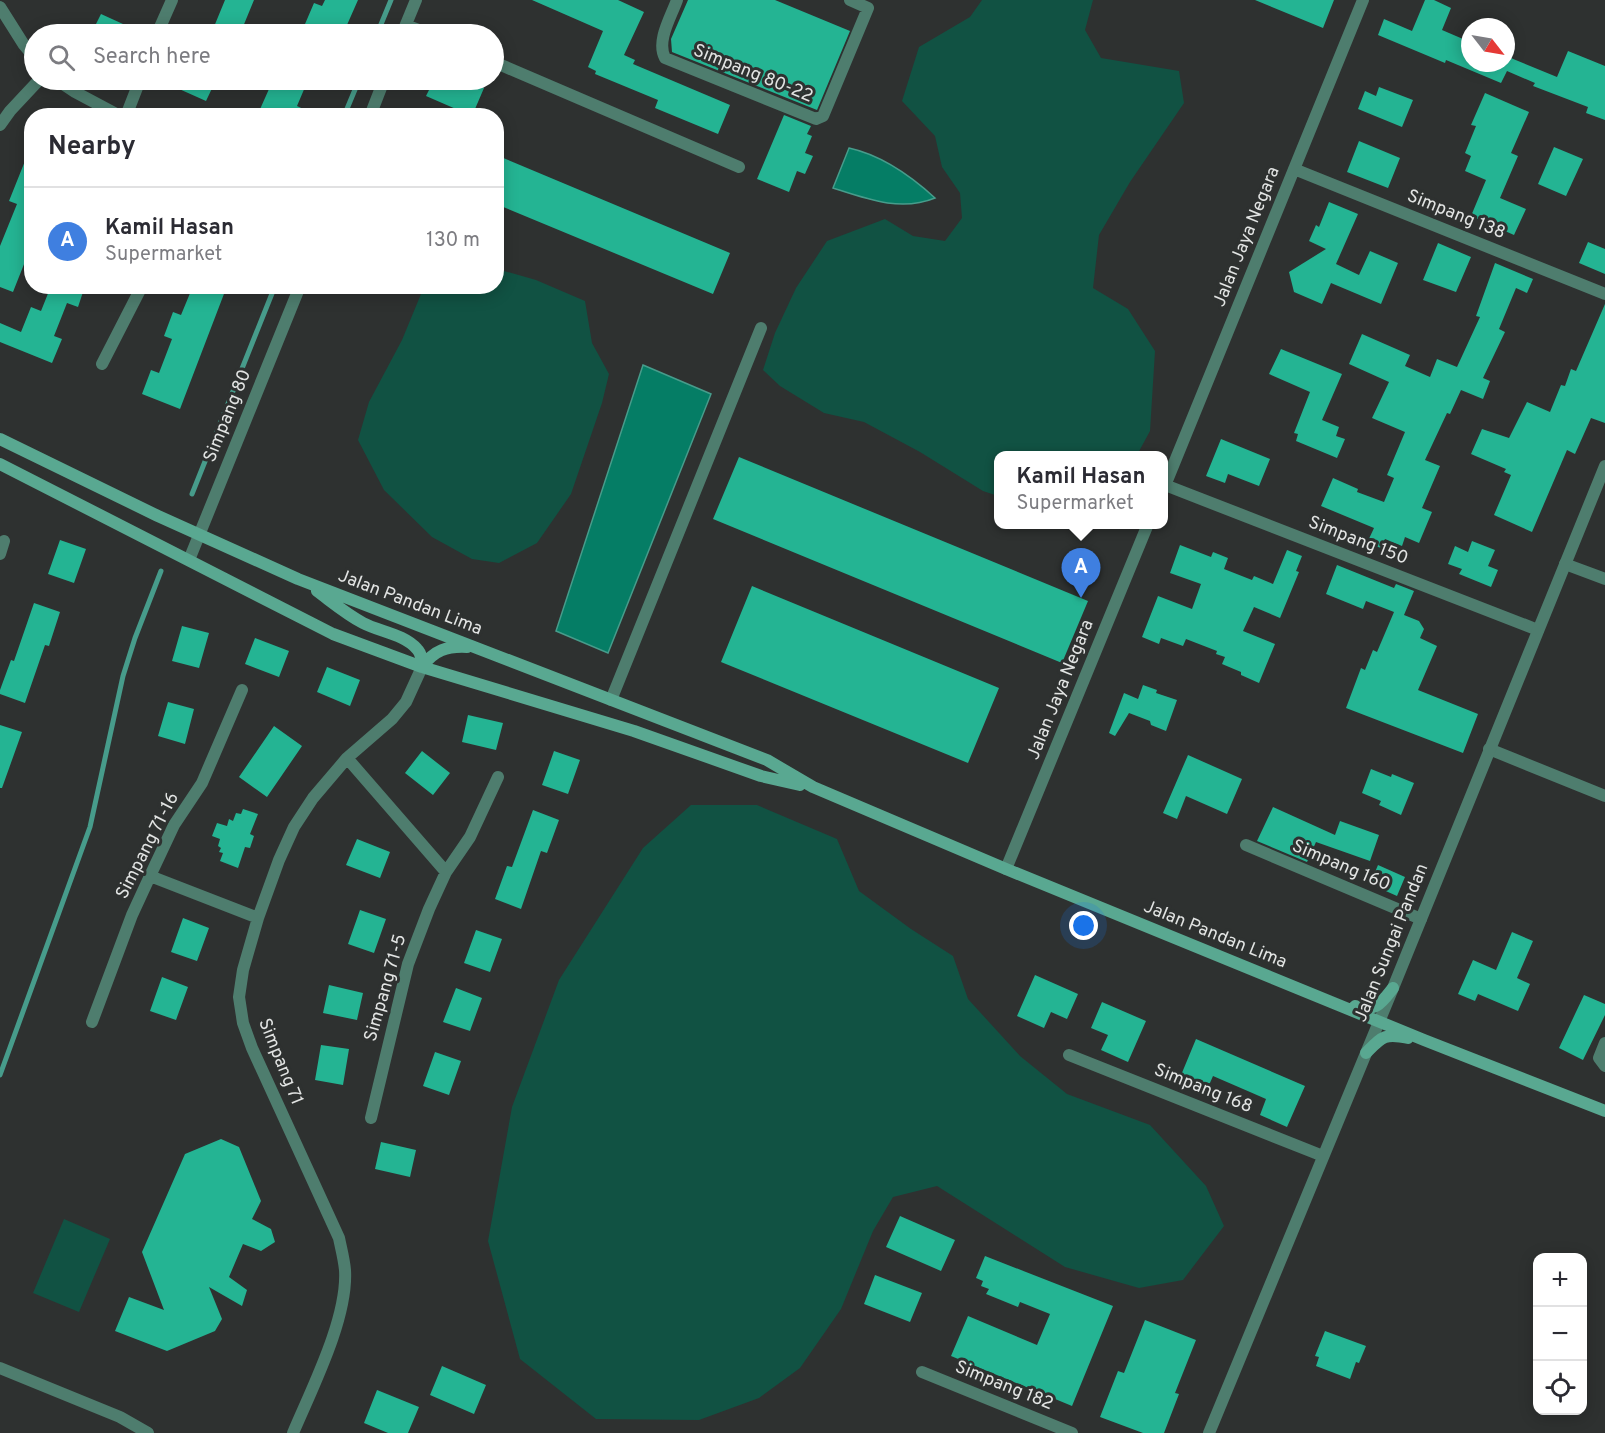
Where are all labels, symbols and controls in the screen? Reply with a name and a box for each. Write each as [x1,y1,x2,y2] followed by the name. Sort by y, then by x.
[1461,18,1515,72] north arrow
[24,24,504,90] search box
[690,39,816,109] street label: Simpang 80-22
[45,41,78,74] icon: search
[93,44,211,71] text: Search here
[48,131,136,164] text: Nearby
[1208,164,1286,310] street label: Jalan Jaya Negara
[1403,185,1509,245] street label: Simpang 138
[105,215,234,242] text: Kamil Hasan
[60,228,75,254] text: A
[426,228,480,254] text: 130 m
[105,242,222,268] text: Supermarket
[199,366,257,466] street label: Simpang 80
[994,451,1168,529] popup
[1017,464,1145,491] text: Kamil Hasan
[1017,491,1134,517] text: Supermarket
[1305,511,1411,571] street label: Simpang 150
[1062,548,1100,598] pin: A
[335,565,485,641] street label: Jalan Pandan Lima
[1022,617,1100,763] street label: Jalan Jaya Negara
[111,789,185,903] street label: Simpang 71-16
[1288,835,1394,897] street label: Simpang 160
[1350,860,1434,1026] street label: Jalan Sungai Pandan
[1140,896,1290,974] street label: Jalan Pandan Lima
[1069,911,1098,940] your location
[360,932,412,1044] street label: Simpang 71-5
[252,1015,308,1109] street label: Simpang 71
[1150,1059,1256,1119] street label: Simpang 168
[1533,1253,1587,1415] map controls
[1533,1253,1587,1307] button: +
[1533,1307,1587,1361] button: −
[951,1356,1057,1416] street label: Simpang 182
[1533,1361,1587,1415] button: locate

